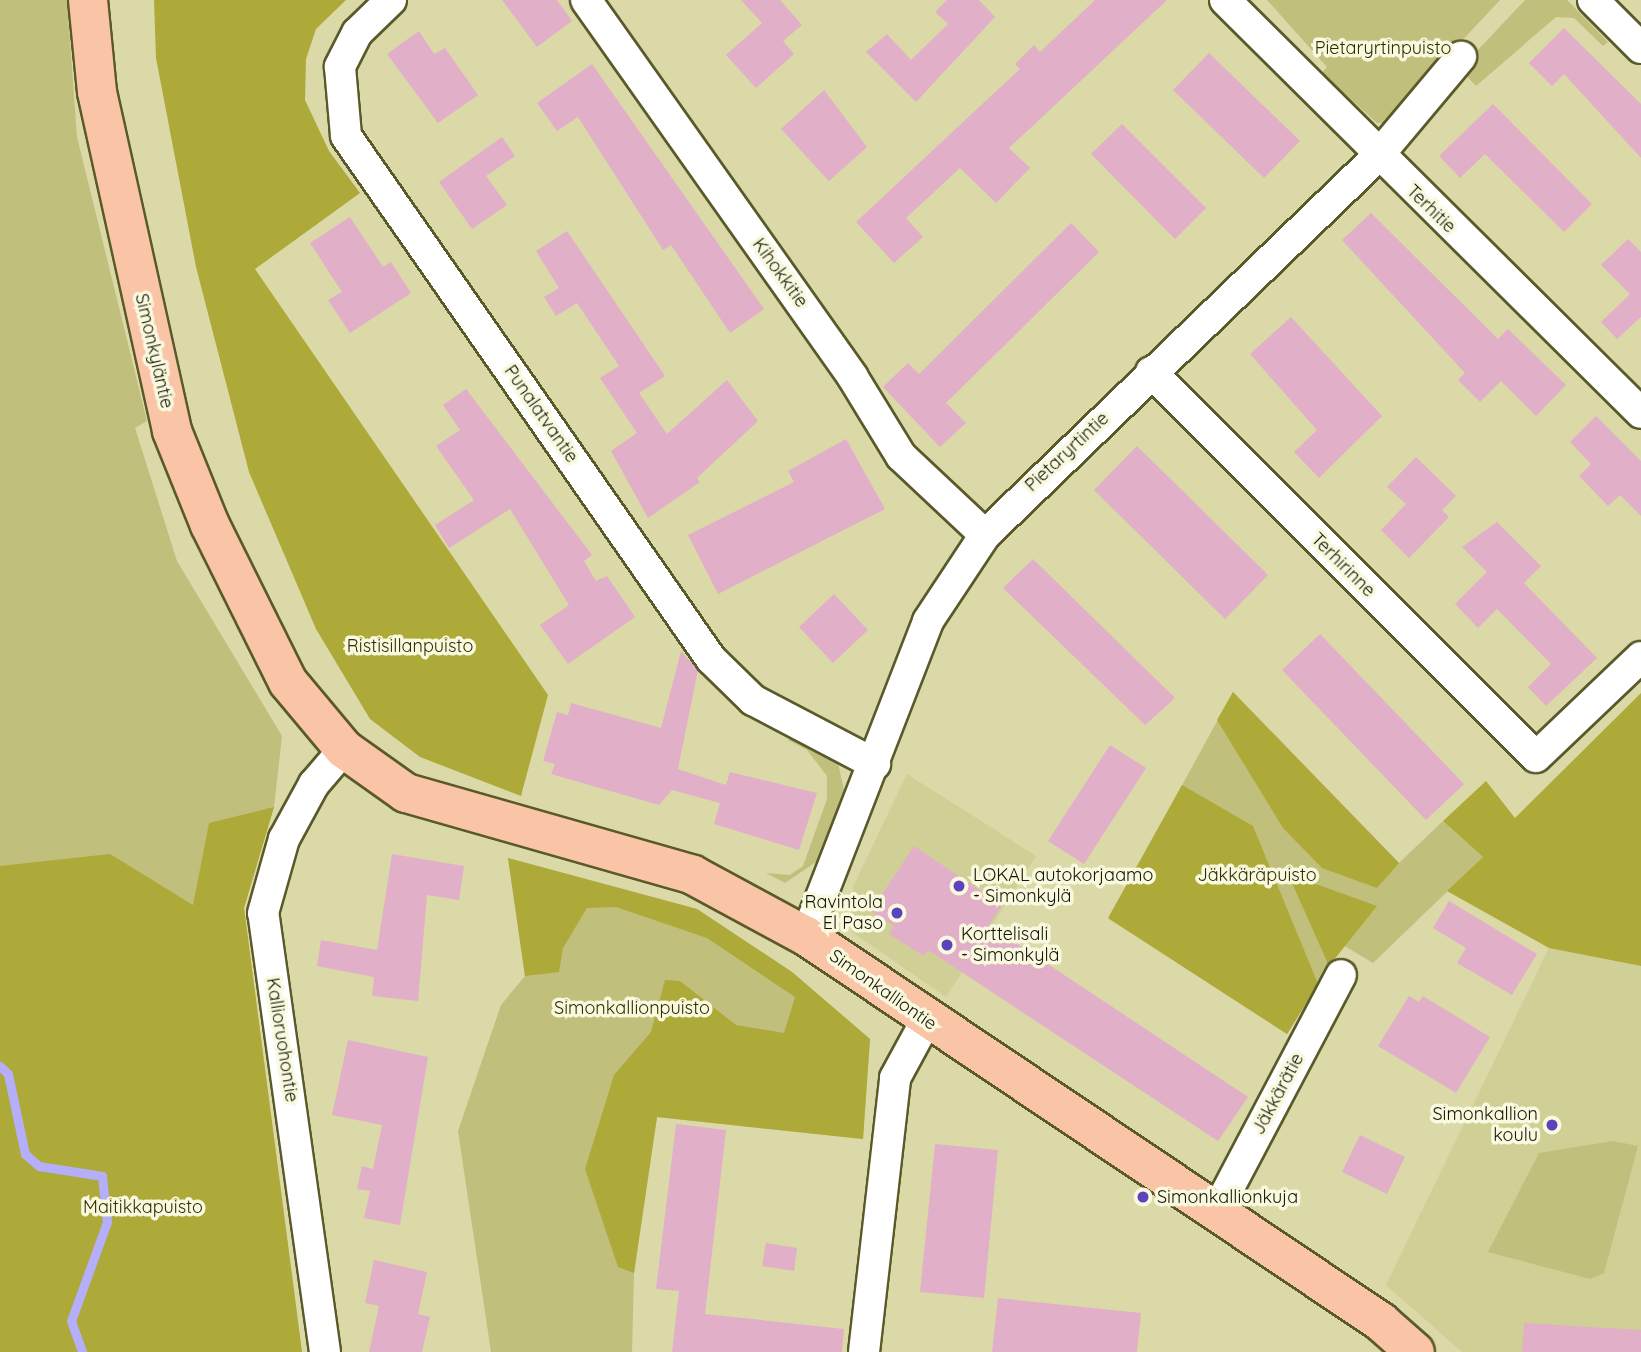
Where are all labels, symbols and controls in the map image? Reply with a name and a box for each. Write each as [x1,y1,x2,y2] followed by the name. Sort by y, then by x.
[1315,37,1451,59] park label: Pietaryrtinpuisto
[1402,180,1460,238] street label: Terhitie
[748,234,812,312] street label: Kihokkitie
[130,292,178,410] street label: Simonkyläntie
[499,361,583,467] street label: Punalatvantie
[1021,408,1113,496] street label: Pietaryrtintie
[1306,528,1380,602] street label: Terhirinne
[347,635,473,657] park label: Ristisillanpuisto
[1197,864,1317,886] park label: Jäkkäräpuisto
[973,865,1153,908] place label: LOKAL autokorjaamo - Simonkylä
[951,878,967,894] marker: LOKAL autokorjaamo - Simonkylä
[804,892,883,934] place label: Ravintola El Paso
[889,905,905,921] marker: Ravintola El Paso
[961,924,1059,967] place label: Korttelisali - Simonkylä
[939,937,955,953] marker: Korttelisali - Simonkylä
[825,945,941,1035] street label: Simonkalliontie
[261,976,303,1104] street label: Kallioruohontie
[554,997,710,1019] park label: Simonkallionpuisto
[1248,1050,1308,1138] street label: Jäkkärätie
[1432,1104,1538,1146] place label: Simonkallion koulu
[1544,1117,1560,1133] marker: Simonkallion koulu
[1157,1186,1298,1208] place label: Simonkallionkuja
[1135,1189,1151,1205] marker: Simonkallionkuja
[83,1196,203,1218] park label: Maitikkapuisto

